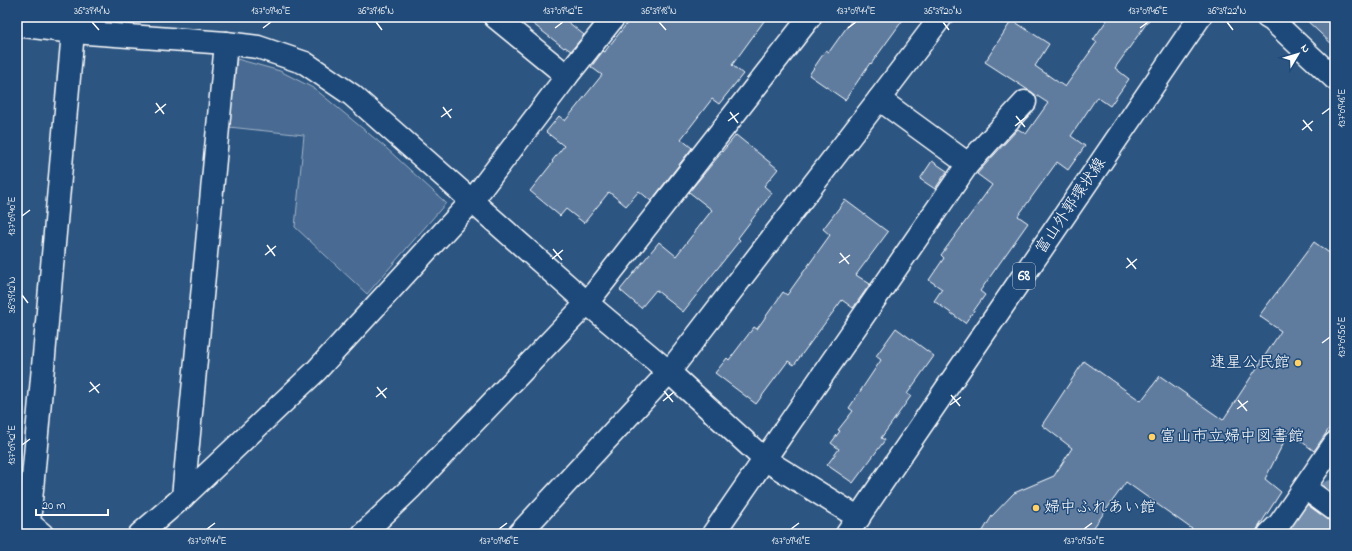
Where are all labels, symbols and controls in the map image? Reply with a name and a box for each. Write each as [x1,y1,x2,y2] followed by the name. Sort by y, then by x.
[74,4,110,19] text: 36°39'14"N
[251,4,291,19] text: 137°09'40"E
[358,4,394,19] text: 36°39'16"N
[543,4,583,19] text: 137°09'42"E
[641,4,677,19] text: 36°39'18"N
[836,4,876,19] text: 137°09'44"E
[924,4,962,19] text: 36°39'20"N
[1128,4,1168,19] text: 137°09'46"E
[1208,4,1246,19] text: 36°39'22"N
[1278,34,1318,74] north arrow
[1296,41,1314,56] text: N
[1335,89,1350,127] text: 137°09'48"E
[1030,153,1112,259] street label: 富山外郭環状線
[5,196,20,236] text: 137°09'40"E
[1013,263,1035,289] road number: 68
[5,276,20,313] text: 36°39'12"N
[1335,317,1350,357] text: 137°09'50"E
[1210,351,1290,375] place label: 速星公民館
[1293,358,1303,368] marker: 速星公民館
[5,425,20,465] text: 137°09'42"E
[1160,425,1304,449] place label: 富山市立婦中図書館
[1147,432,1157,442] marker: 富山市立婦中図書館
[36,491,108,517] scale bar
[1044,496,1156,520] place label: 婦中ふれあい館
[42,497,65,515] text: 20 m
[1031,503,1041,513] marker: 婦中ふれあい館
[187,534,227,549] text: 137°09'44"E
[479,534,519,549] text: 137°09'46"E
[772,534,810,549] text: 137°09'48"E
[1064,534,1104,549] text: 137°09'50"E

